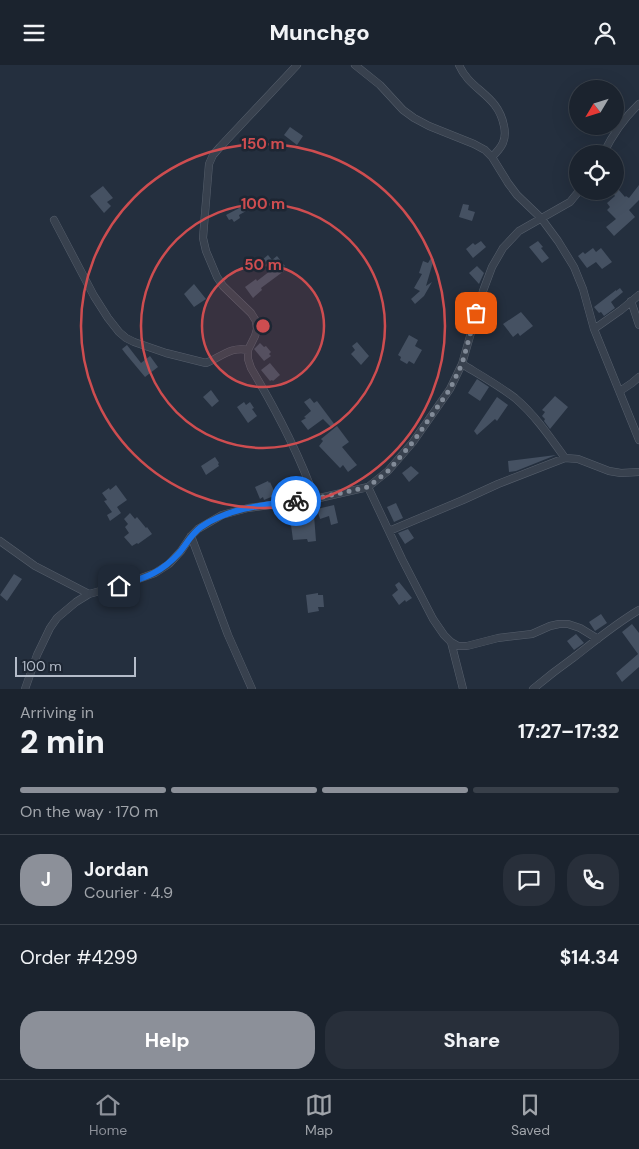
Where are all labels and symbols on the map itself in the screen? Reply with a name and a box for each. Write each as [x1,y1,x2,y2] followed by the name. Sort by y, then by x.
[569,80,624,135] north arrow
[242,134,285,154] text: 150 m
[241,194,285,214] text: 100 m
[244,255,282,275] text: 50 m
[455,292,497,334] pin
[254,317,272,335] centre of rings
[271,476,321,526] courier
[98,565,140,607] pin
[15,654,136,677] scale bar

